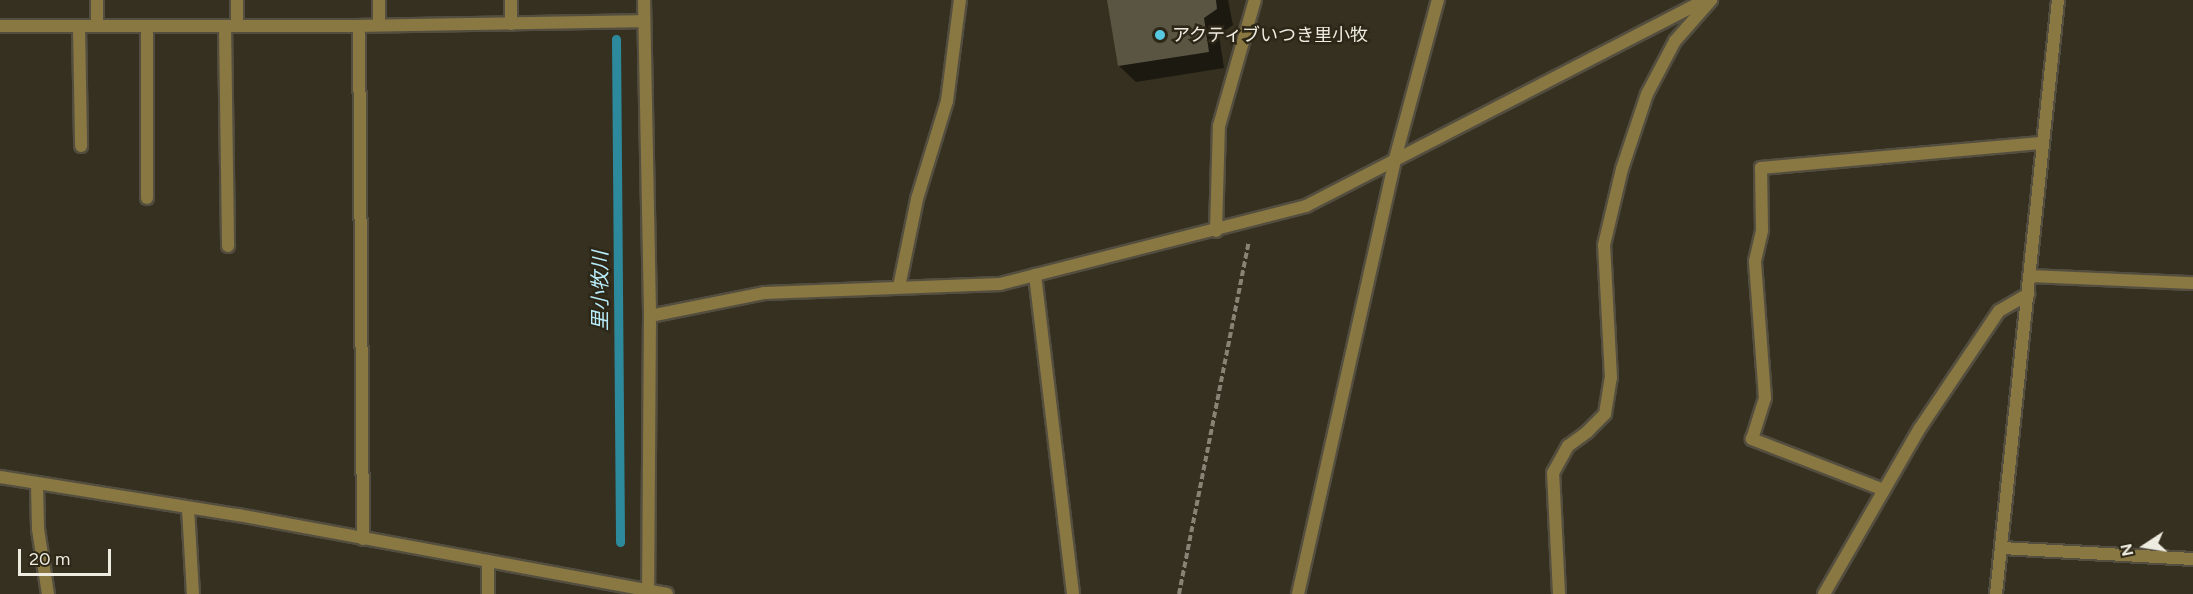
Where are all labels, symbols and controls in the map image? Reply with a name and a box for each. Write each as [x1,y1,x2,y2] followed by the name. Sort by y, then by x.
[1172,24,1370,46] place label: アクティブいつき里小牧
[1153,28,1167,42] marker: アクティブいつき里小牧
[588,251,612,331] water label: 里小牧川
[2115,516,2175,576] north arrow
[21,537,114,575] scale bar
[2116,542,2137,558] text: N
[29,548,70,570] text: 20 m

